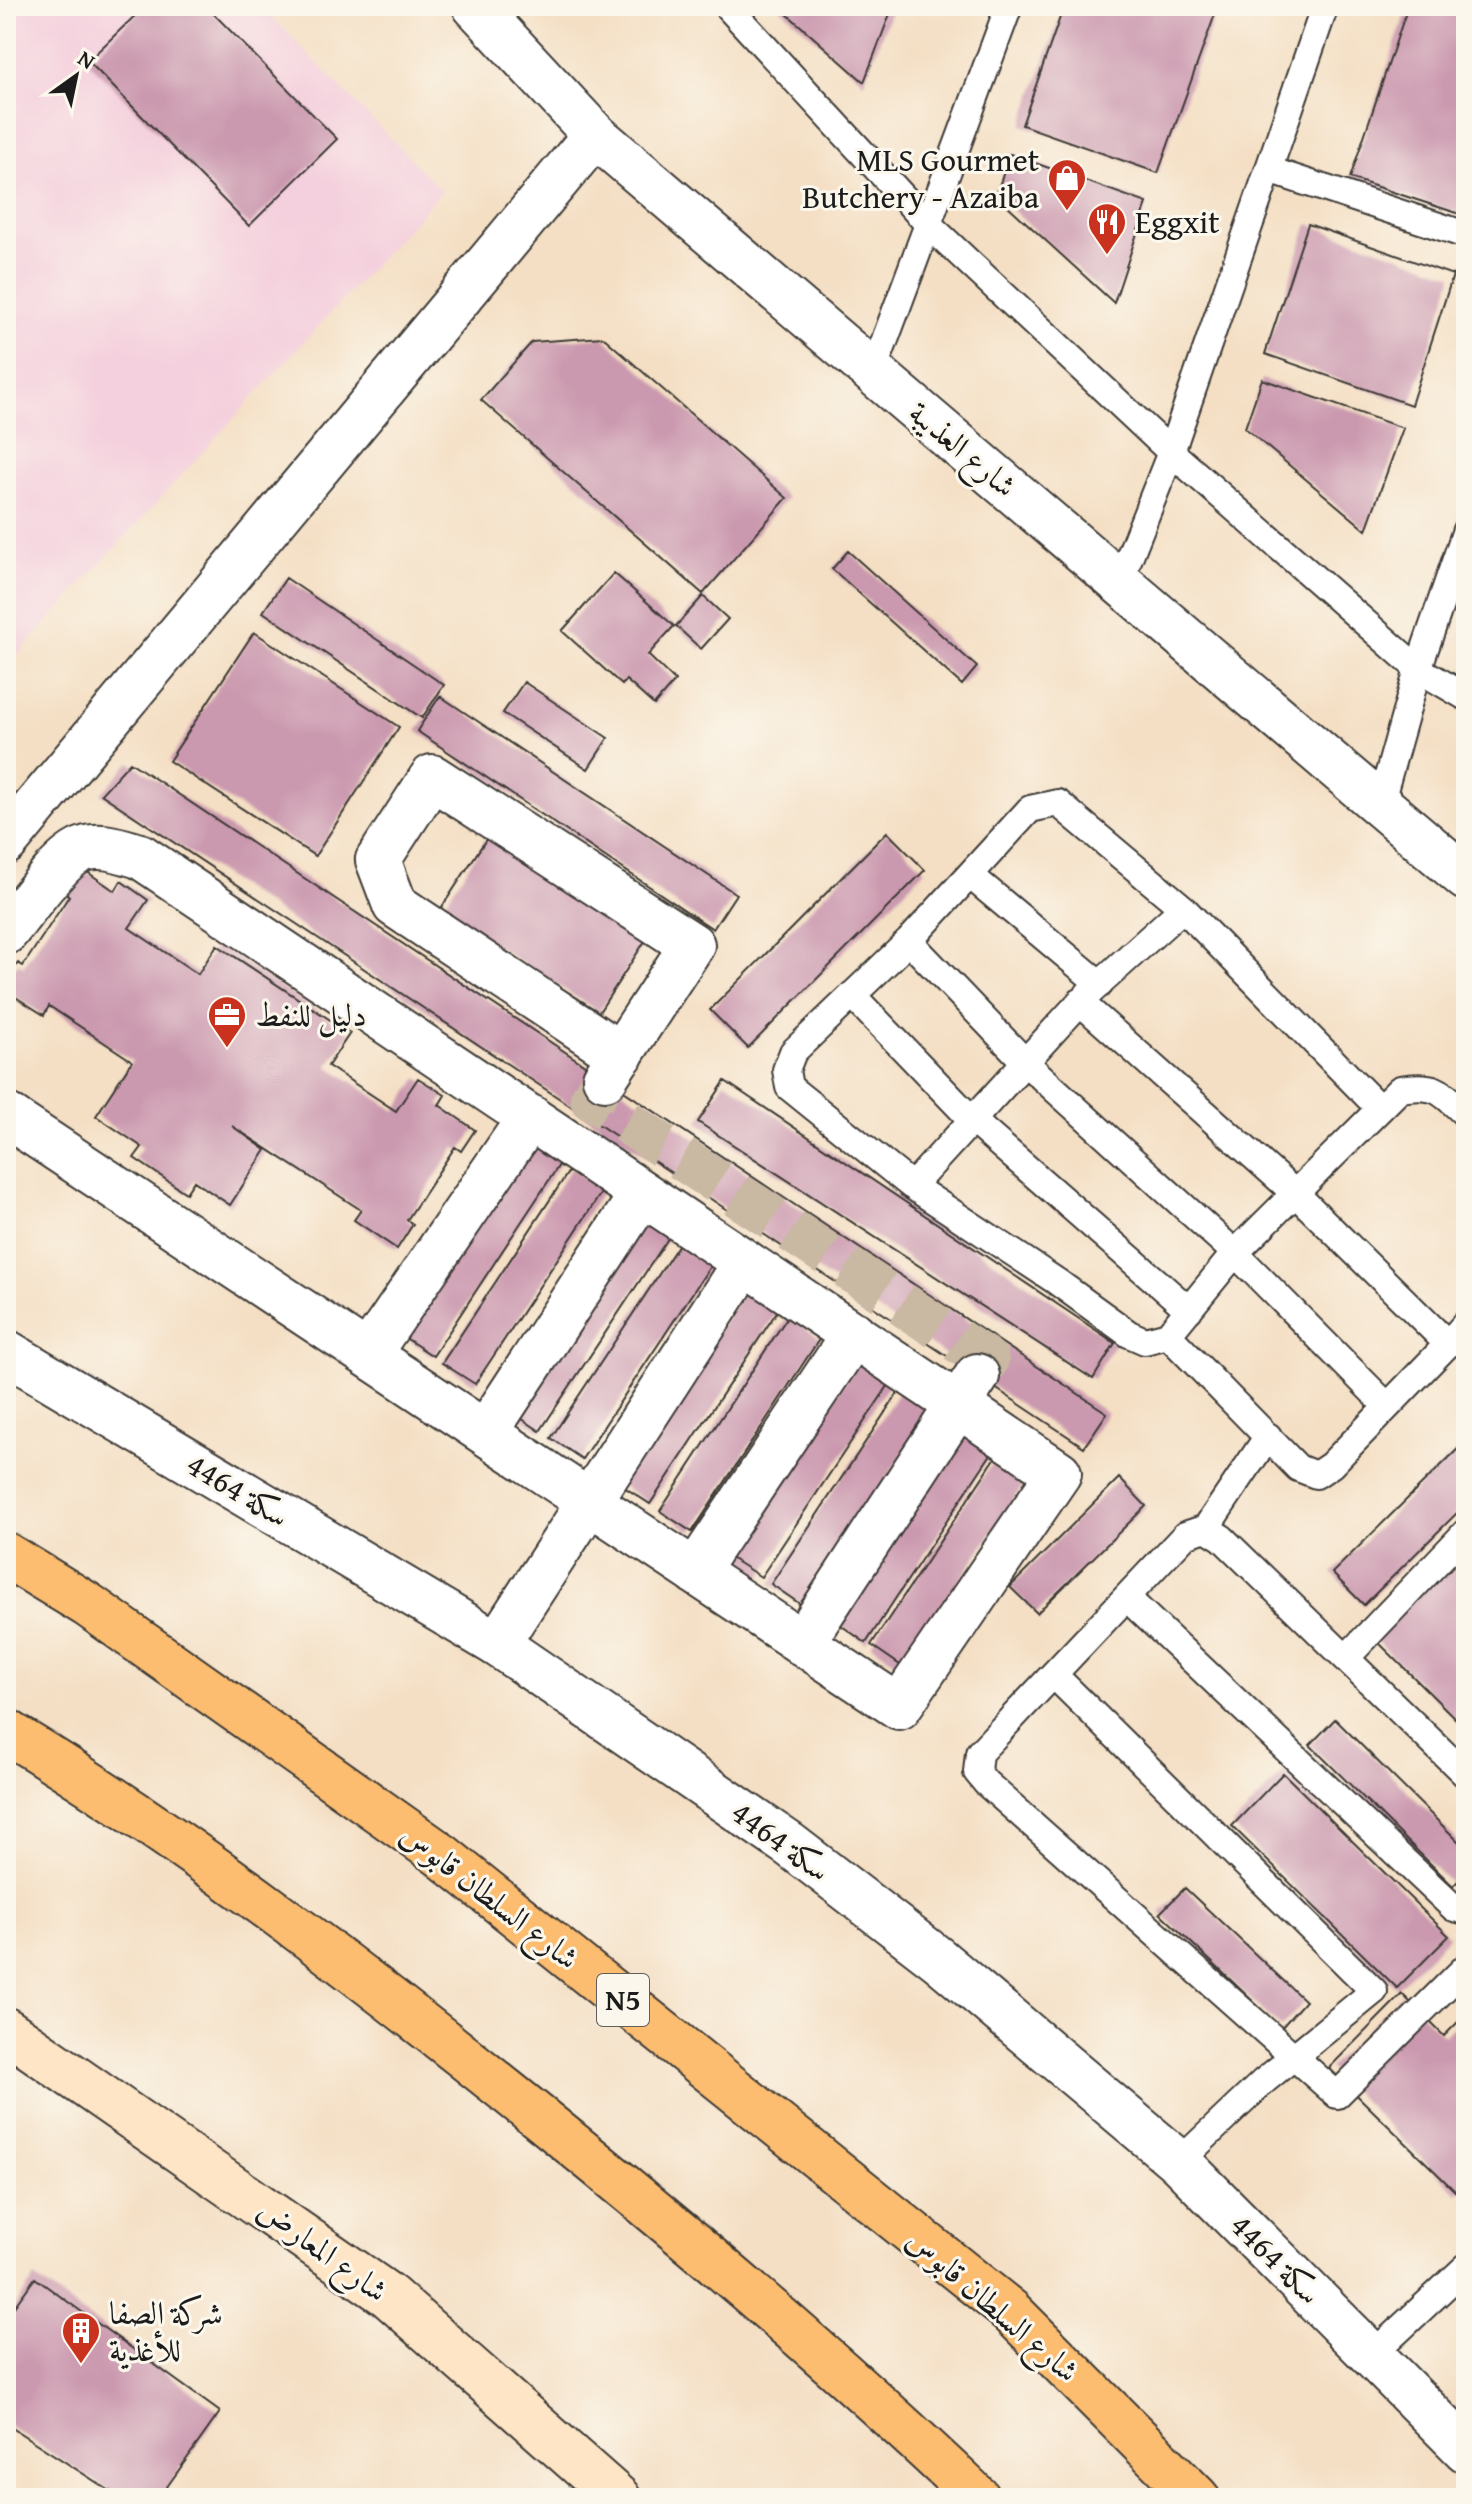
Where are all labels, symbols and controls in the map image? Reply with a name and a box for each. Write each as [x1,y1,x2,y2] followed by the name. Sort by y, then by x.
[36,36,116,116] north arrow
[72,42,102,77] text: N
[802,136,1039,220] place label: MLS Gourmet Butchery - Azaiba
[1046,157,1088,212] shop icon: MLS Gourmet Butchery - Azaiba
[1135,198,1220,245] place label: Eggxit
[1086,201,1128,256] restaurant icon: Eggxit
[896,389,1028,511] street label: شارع العذيبة
[255,991,367,1038] place label: دليل للنفط
[206,994,248,1049] office icon: دليل للنفط
[178,1440,299,1539] street label: سكة 4464
[722,1789,841,1893] street label: سكة 4464
[388,1811,590,1984] street label: شارع السلطان قابوس
[597,1974,649,2026] road number: N5
[246,2186,398,2316] street label: شارع المعارض
[1220,2202,1333,2315] street label: سكة 4464
[894,2216,1090,2396] street label: شارع السلطان قابوس
[109,2289,223,2373] place label: شركة الصفا للأغذية
[60,2310,102,2365] building icon: شركة الصفا للأغذية

